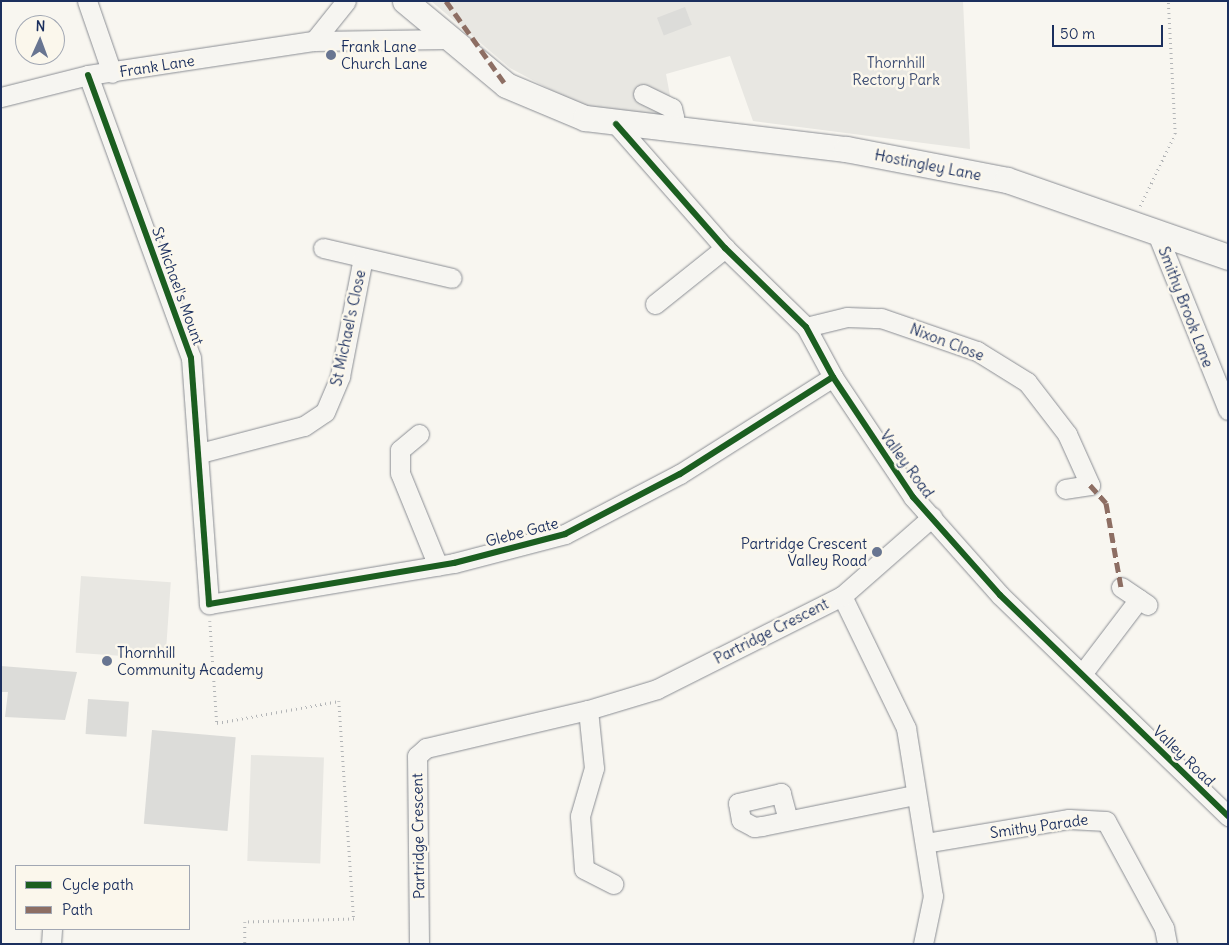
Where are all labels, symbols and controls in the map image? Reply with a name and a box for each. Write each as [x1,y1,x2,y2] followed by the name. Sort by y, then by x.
[15,15,65,65] north arrow
[1054,15,1165,47] scale bar
[35,17,46,35] text: N
[1060,24,1095,43] text: 50 m
[341,37,427,72] place label: Frank Lane Church Lane
[325,49,337,61] marker: Frank Lane Church Lane
[118,51,196,81] street label: Frank Lane
[852,53,940,88] park label: Thornhill Rectory Park
[873,146,983,184] street label: Hostingley Lane
[148,224,208,348] street label: St Michael's Mount
[1155,244,1217,370] street label: Smithy Brook Lane
[327,268,369,388] street label: St Michael's Close
[907,320,987,364] street label: Nixon Close
[876,427,938,501] street label: Valley Road
[484,514,560,550] street label: Glebe Gate
[741,534,867,569] place label: Partridge Crescent Valley Road
[871,546,883,558] marker: Partridge Crescent Valley Road
[711,594,831,668] street label: Partridge Crescent
[117,643,263,678] place label: Thornhill Community Academy
[101,655,113,667] marker: Thornhill Community Academy
[1149,722,1219,790] street label: Valley Road
[408,773,428,899] street label: Partridge Crescent
[989,810,1089,842] street label: Smithy Parade
[15,865,190,930] legend
[62,875,134,894] text: Cycle path
[62,900,93,919] text: Path

